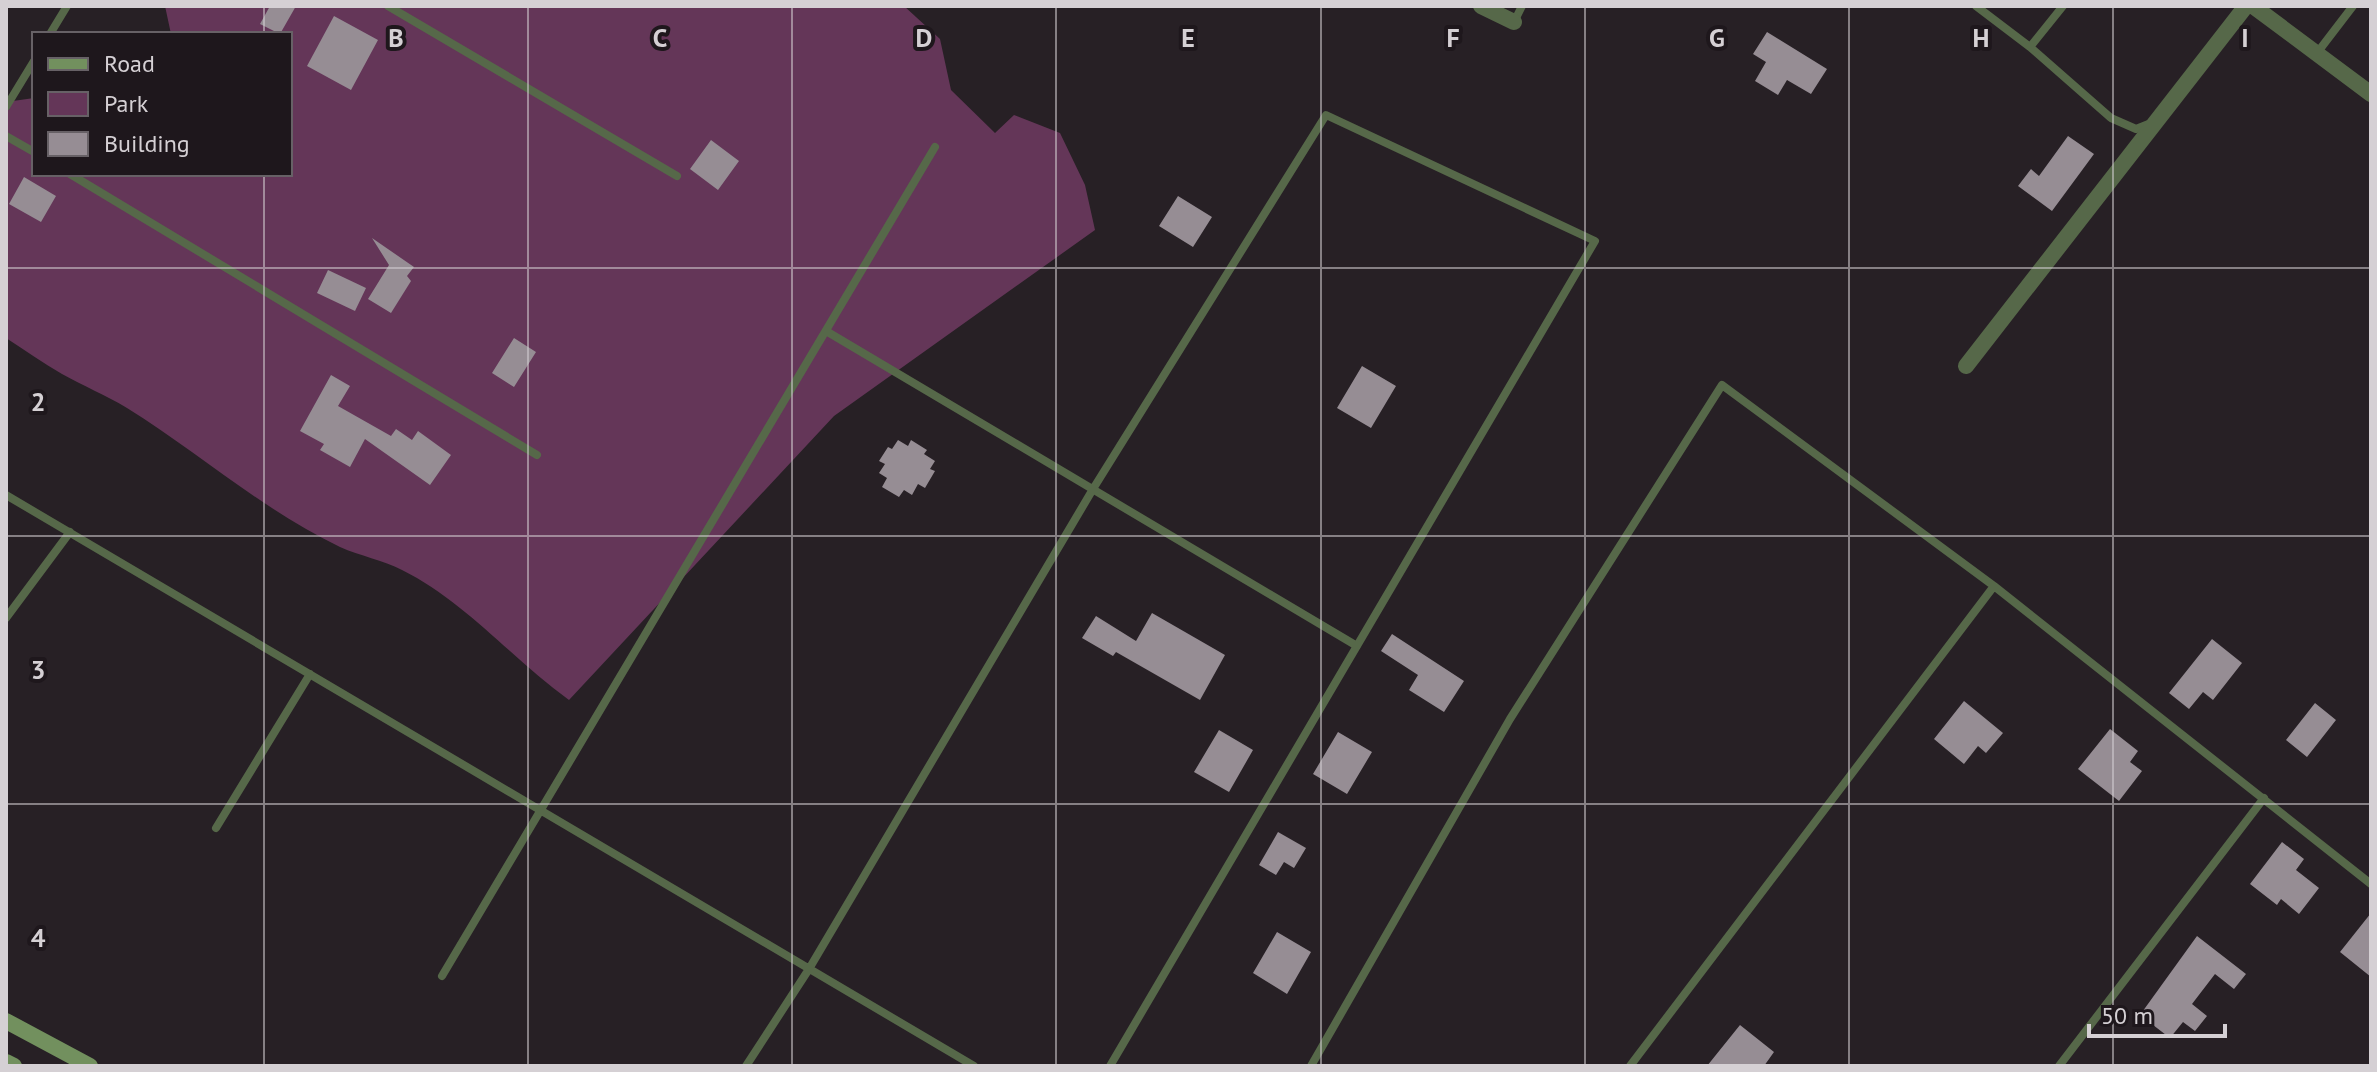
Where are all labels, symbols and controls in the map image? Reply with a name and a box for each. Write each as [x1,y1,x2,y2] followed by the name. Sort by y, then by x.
[388,21,404,54] text: B
[653,21,667,54] text: C
[916,21,932,54] text: D
[1181,21,1195,54] text: E
[1446,21,1460,54] text: F
[1709,21,1725,54] text: G
[1973,21,1989,54] text: H
[2241,21,2249,54] text: I
[32,32,292,176] legend
[104,48,155,79] text: Road
[104,88,149,119] text: Park
[104,128,190,159] text: Building
[31,385,45,418] text: 2
[31,653,45,686] text: 3
[31,921,46,954] text: 4
[2089,988,2225,1038] scale bar
[2101,1000,2153,1031] text: 50 m

